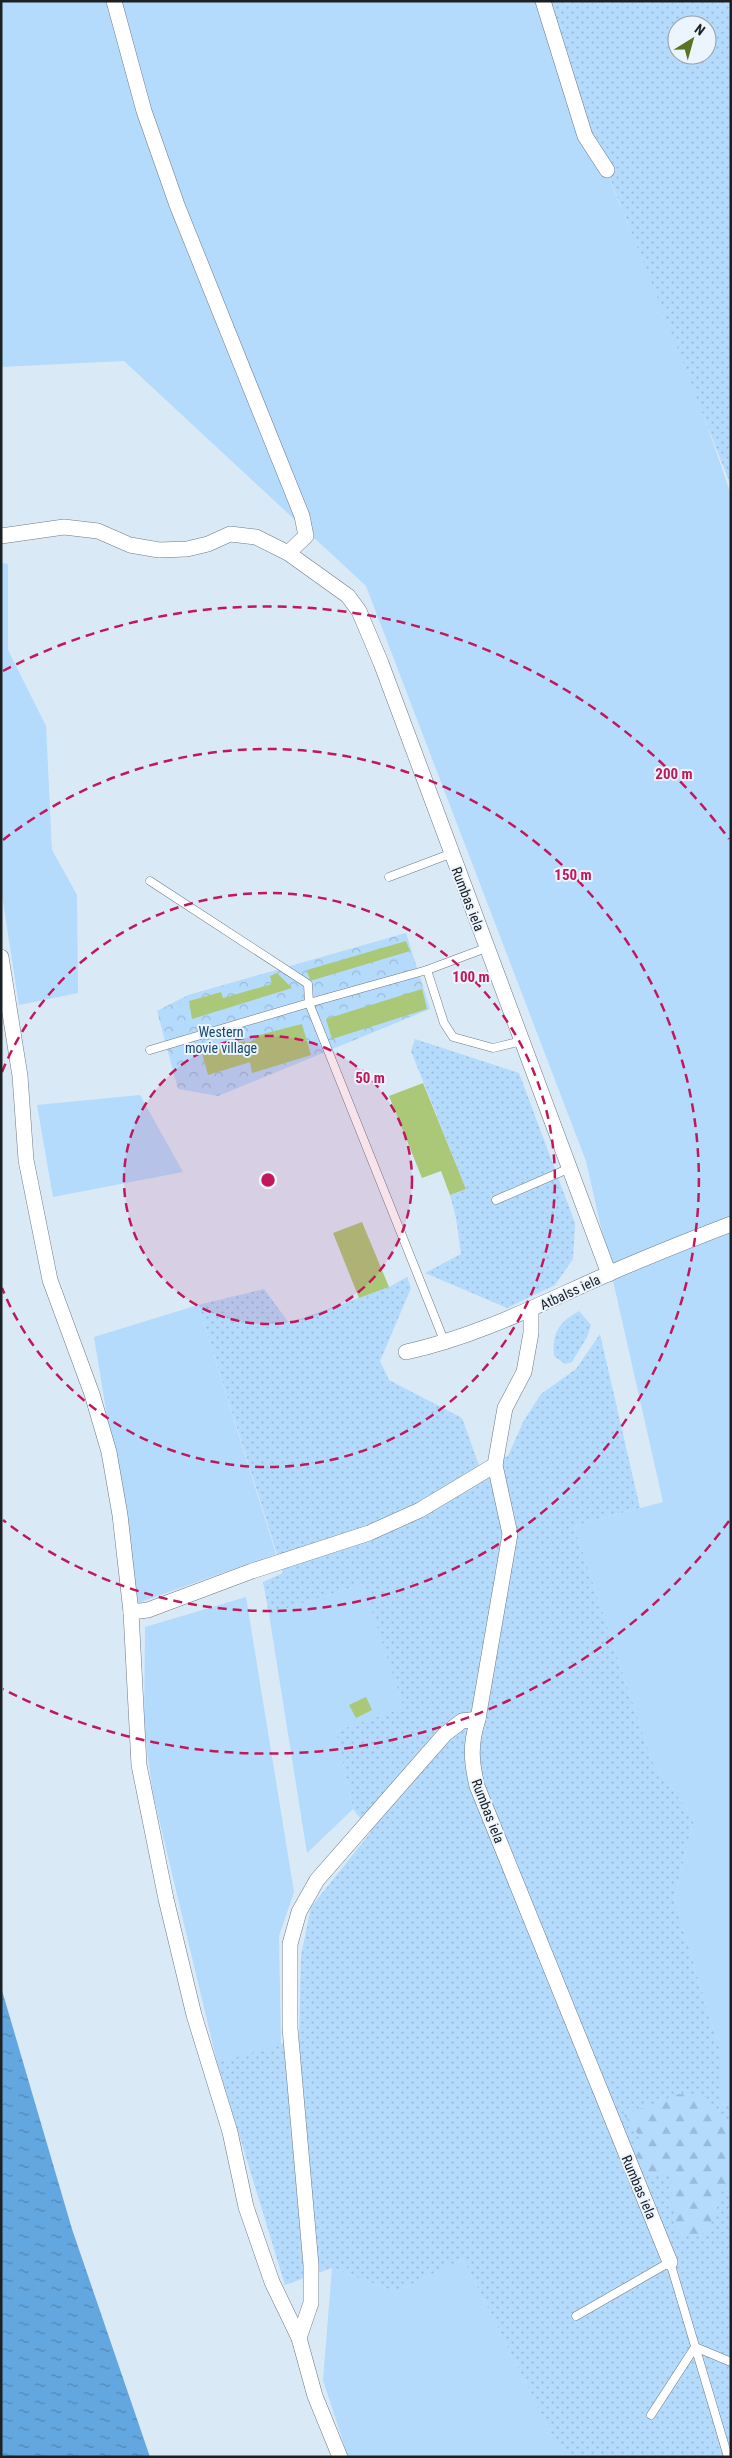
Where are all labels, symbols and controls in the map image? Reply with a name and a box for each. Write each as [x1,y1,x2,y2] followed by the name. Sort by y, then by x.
[667,15,717,65] north arrow
[692,21,708,39] text: N
[655,765,693,783] text: 200 m
[448,865,488,933] street label: Rumbas iela
[554,866,592,884] text: 150 m
[452,968,490,986] text: 100 m
[185,1024,258,1056] park label: Western movie village
[355,1069,385,1087] text: 50 m
[259,1171,277,1189] centre of rings
[537,1271,603,1313] street label: Atbalss iela
[468,1777,508,1845] street label: Rumbas iela
[618,2153,660,2221] street label: Rumbas iela

